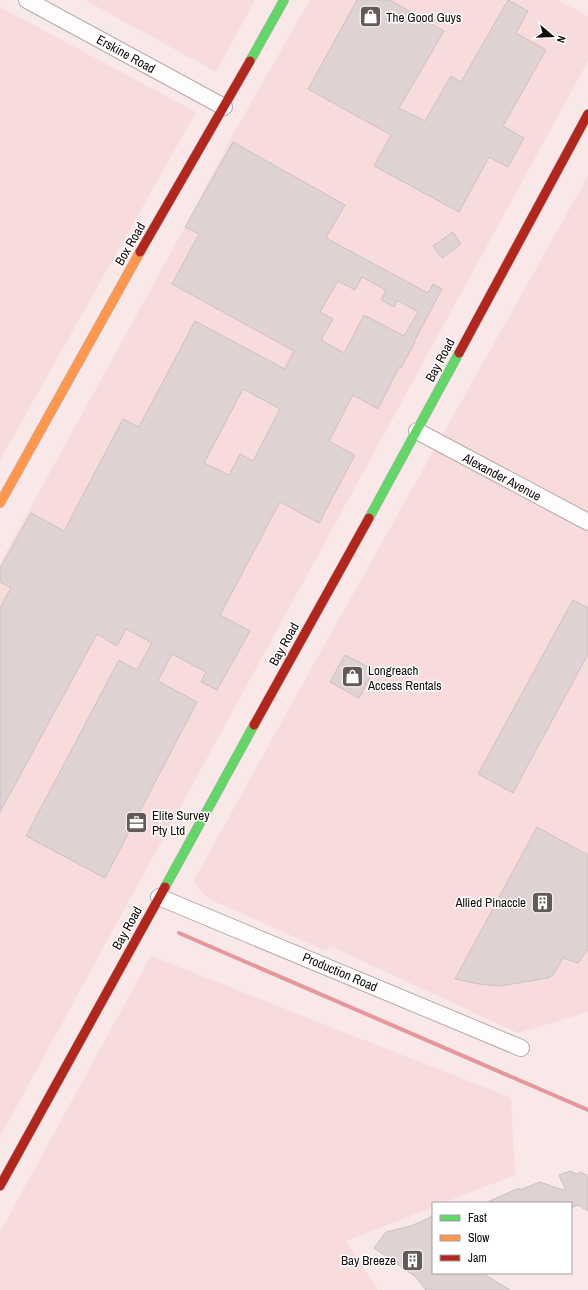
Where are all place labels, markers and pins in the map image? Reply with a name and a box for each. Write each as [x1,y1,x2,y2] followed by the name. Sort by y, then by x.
[358,4,384,30] shop icon: The Good Guys
[386,9,461,26] place label: The Good Guys
[367,662,441,694] place label: Longreach Access Rentals
[339,664,365,690] shop icon: Longreach Access Rentals
[152,807,210,839] place label: Elite Survey Pty Ltd
[123,809,149,835] office icon: Elite Survey Pty Ltd
[529,889,555,915] building icon: Allied Pinaccle
[454,894,526,911] place label: Allied Pinaccle
[399,1247,425,1273] building icon: Bay Breeze
[341,1252,396,1269] place label: Bay Breeze

